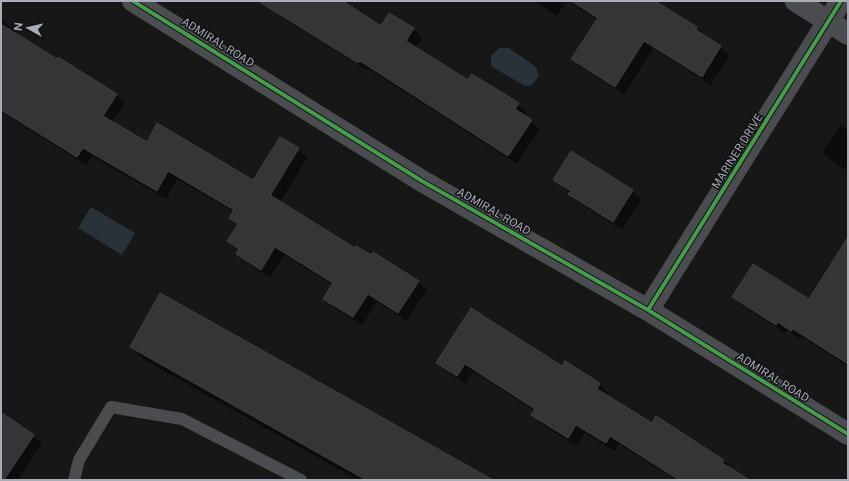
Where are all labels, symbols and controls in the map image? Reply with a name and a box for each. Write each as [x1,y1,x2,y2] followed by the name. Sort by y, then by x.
[8,8,48,48] north arrow
[180,15,257,69] street label: ADMIRAL ROAD
[12,22,25,32] text: N
[709,111,765,191] street label: MARINER DRIVE
[455,185,533,237] street label: ADMIRAL ROAD
[735,350,812,404] street label: ADMIRAL ROAD

